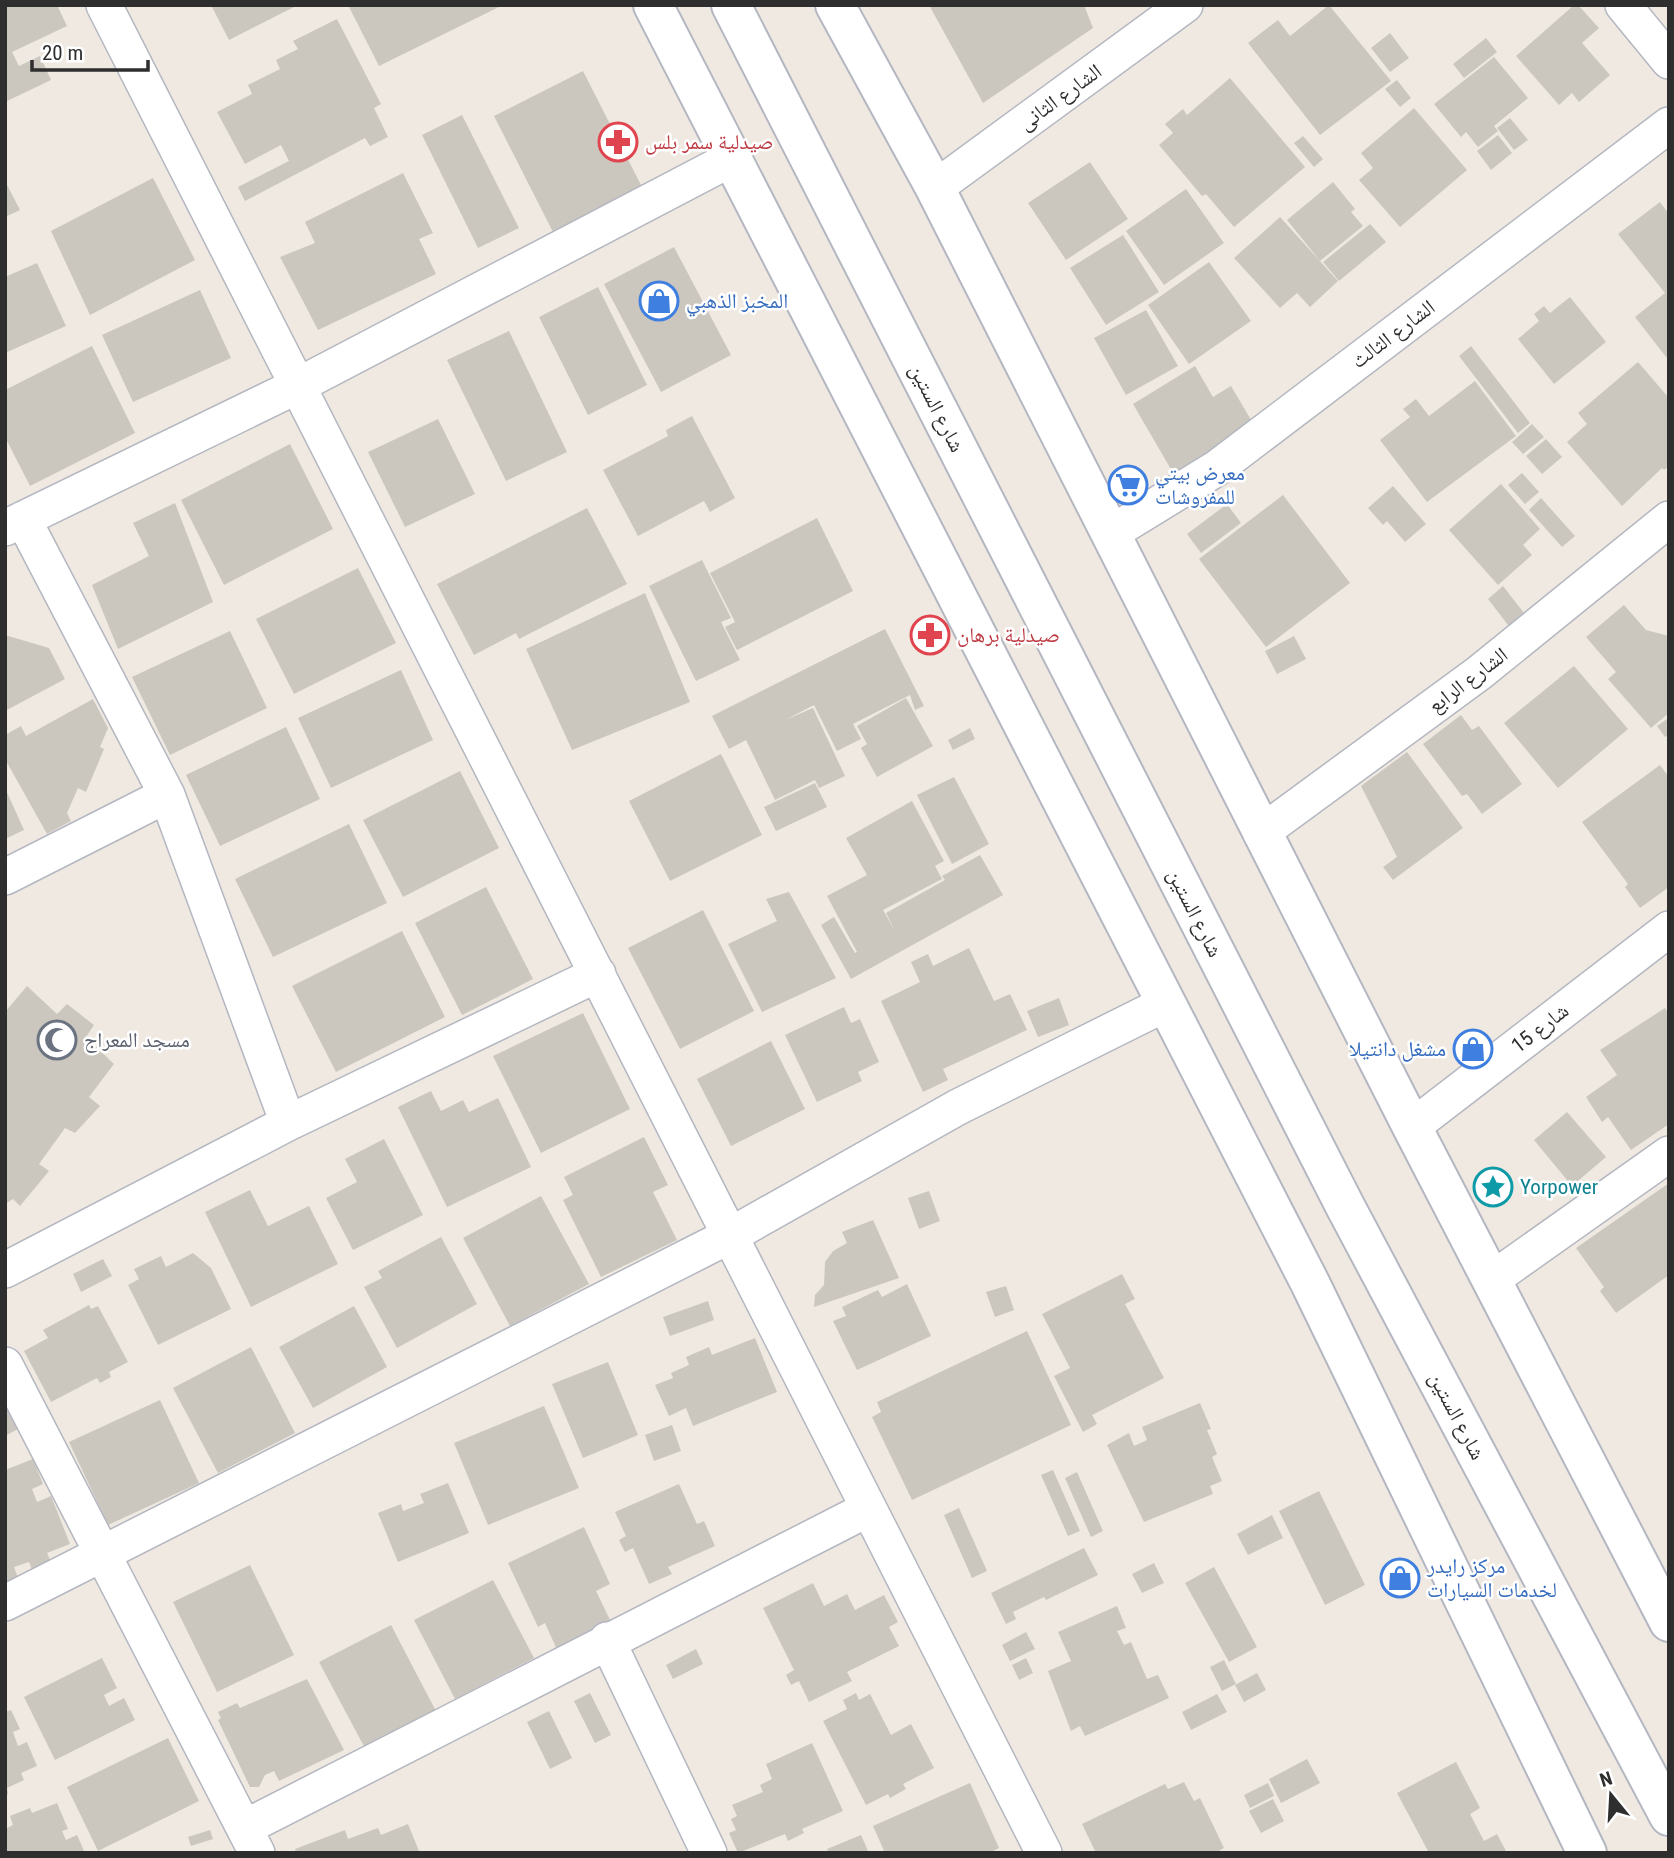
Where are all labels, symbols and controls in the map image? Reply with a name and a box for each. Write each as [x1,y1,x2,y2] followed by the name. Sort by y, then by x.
[32,28,147,72] scale bar
[42,41,83,65] text: 20 m
[1014,59,1107,136] street label: الشارع الثانى
[597,121,639,163] pharmacy icon: صيدلية سمر بلس
[645,130,773,155] place label: صيدلية سمر بلس
[638,280,680,322] shop icon: المخبز الذهبي
[686,289,788,317] place label: المخبز الذهبي
[1347,295,1440,374] street label: الشارع الثالث
[904,360,969,456] street label: شارع الستين
[1155,461,1245,509] place label: معرض بيتي للمفروشات
[1107,464,1149,506] supermarket icon: معرض بيتي للمفروشات
[909,614,951,656] pharmacy icon: صيدلية برهان
[957,623,1060,647] place label: صيدلية برهان
[1424,642,1513,718] street label: الشارع الرابع
[1162,865,1227,961] street label: شارع الستين
[1507,998,1574,1058] street label: شارع 15
[36,1019,78,1061] mosque icon: مسجد المعراج
[84,1028,190,1053] place label: مسجد المعراج
[1452,1028,1494,1070] shop icon: مشغل دانتيلا
[1349,1037,1446,1062] place label: مشغل دانتيلا
[1472,1166,1514,1208] place icon: Yorpower
[1520,1175,1598,1199] place label: Yorpower
[1423,1368,1490,1464] street label: شارع الستين
[1426,1554,1557,1602] place label: مركز رايدر لخدمات السيارات
[1379,1557,1421,1599] shop icon: مركز رايدر لخدمات السيارات
[1576,1760,1646,1830] north arrow
[1597,1767,1615,1792] text: N

